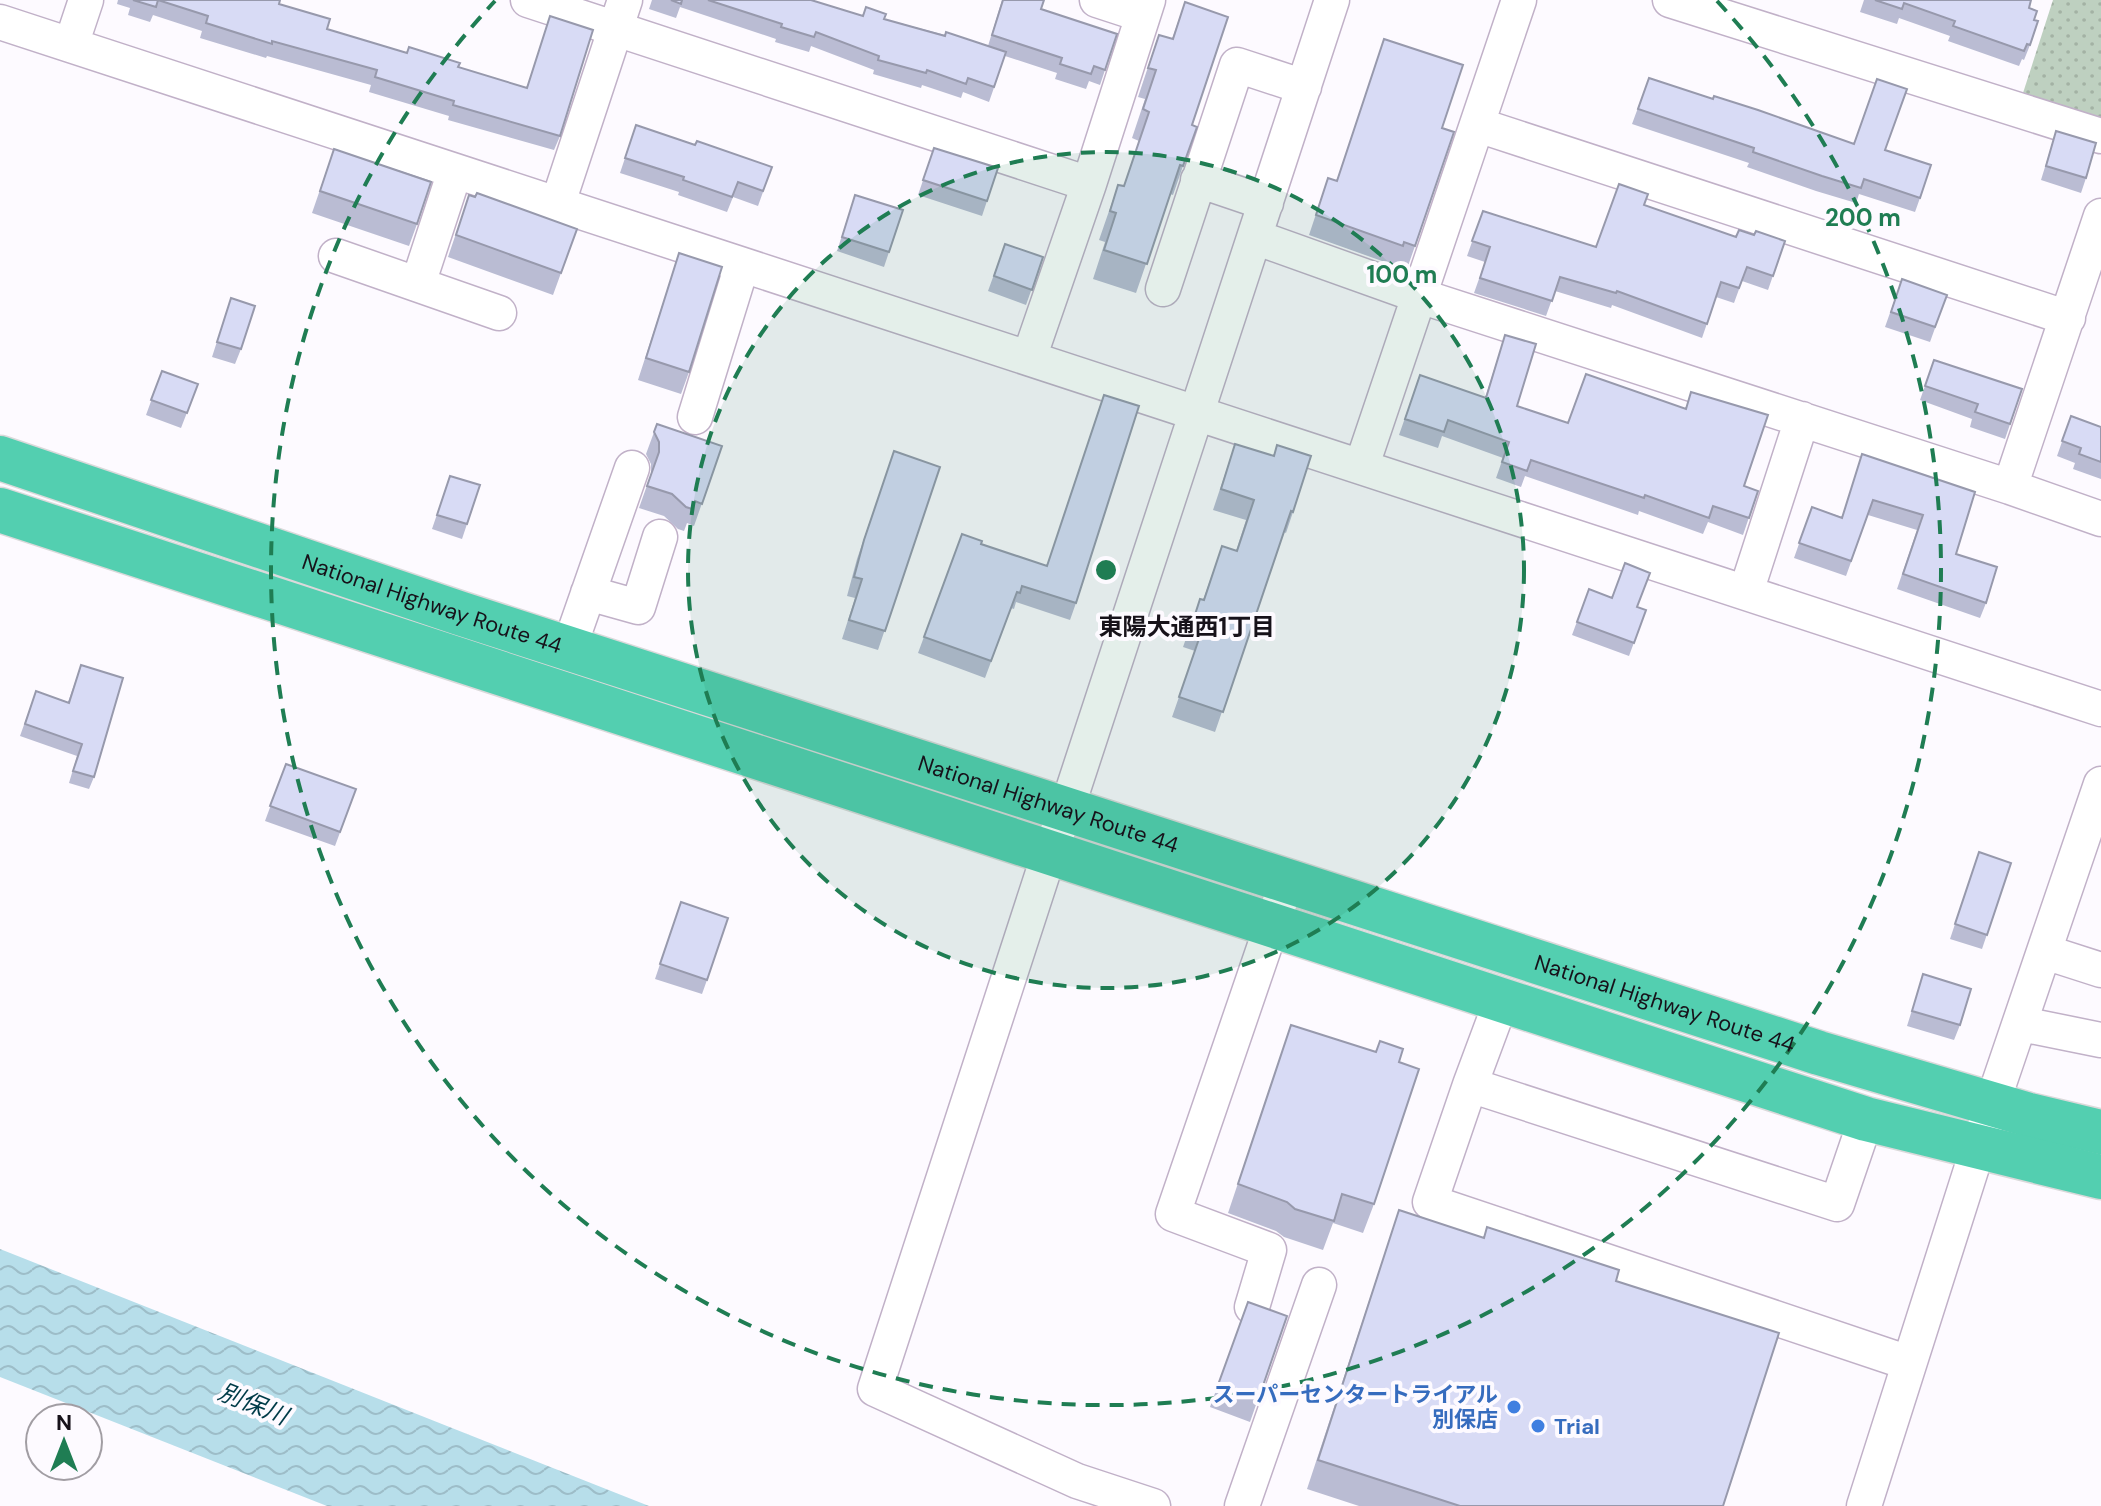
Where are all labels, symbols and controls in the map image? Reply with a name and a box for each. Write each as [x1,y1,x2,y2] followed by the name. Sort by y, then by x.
[1825,202,1901,233] text: 200 m
[1367,259,1437,290] text: 100 m
[298,547,566,660] street label: National Highway Route 44
[1092,556,1120,584] centre of rings
[1099,611,1275,642] district label: 東陽大通西1丁目
[914,749,1182,860] street label: National Highway Route 44
[1531,948,1799,1059] street label: National Highway Route 44
[214,1376,295,1433] water label: 別保川
[1212,1380,1498,1434] place label: スーパーセンタートライアル 別保店
[1505,1398,1523,1416] marker: スーパーセンタートライアル 別保店
[24,1402,104,1482] north arrow
[56,1408,72,1437] text: N
[1554,1412,1600,1441] place label: Trial
[1529,1417,1547,1435] marker: Trial

